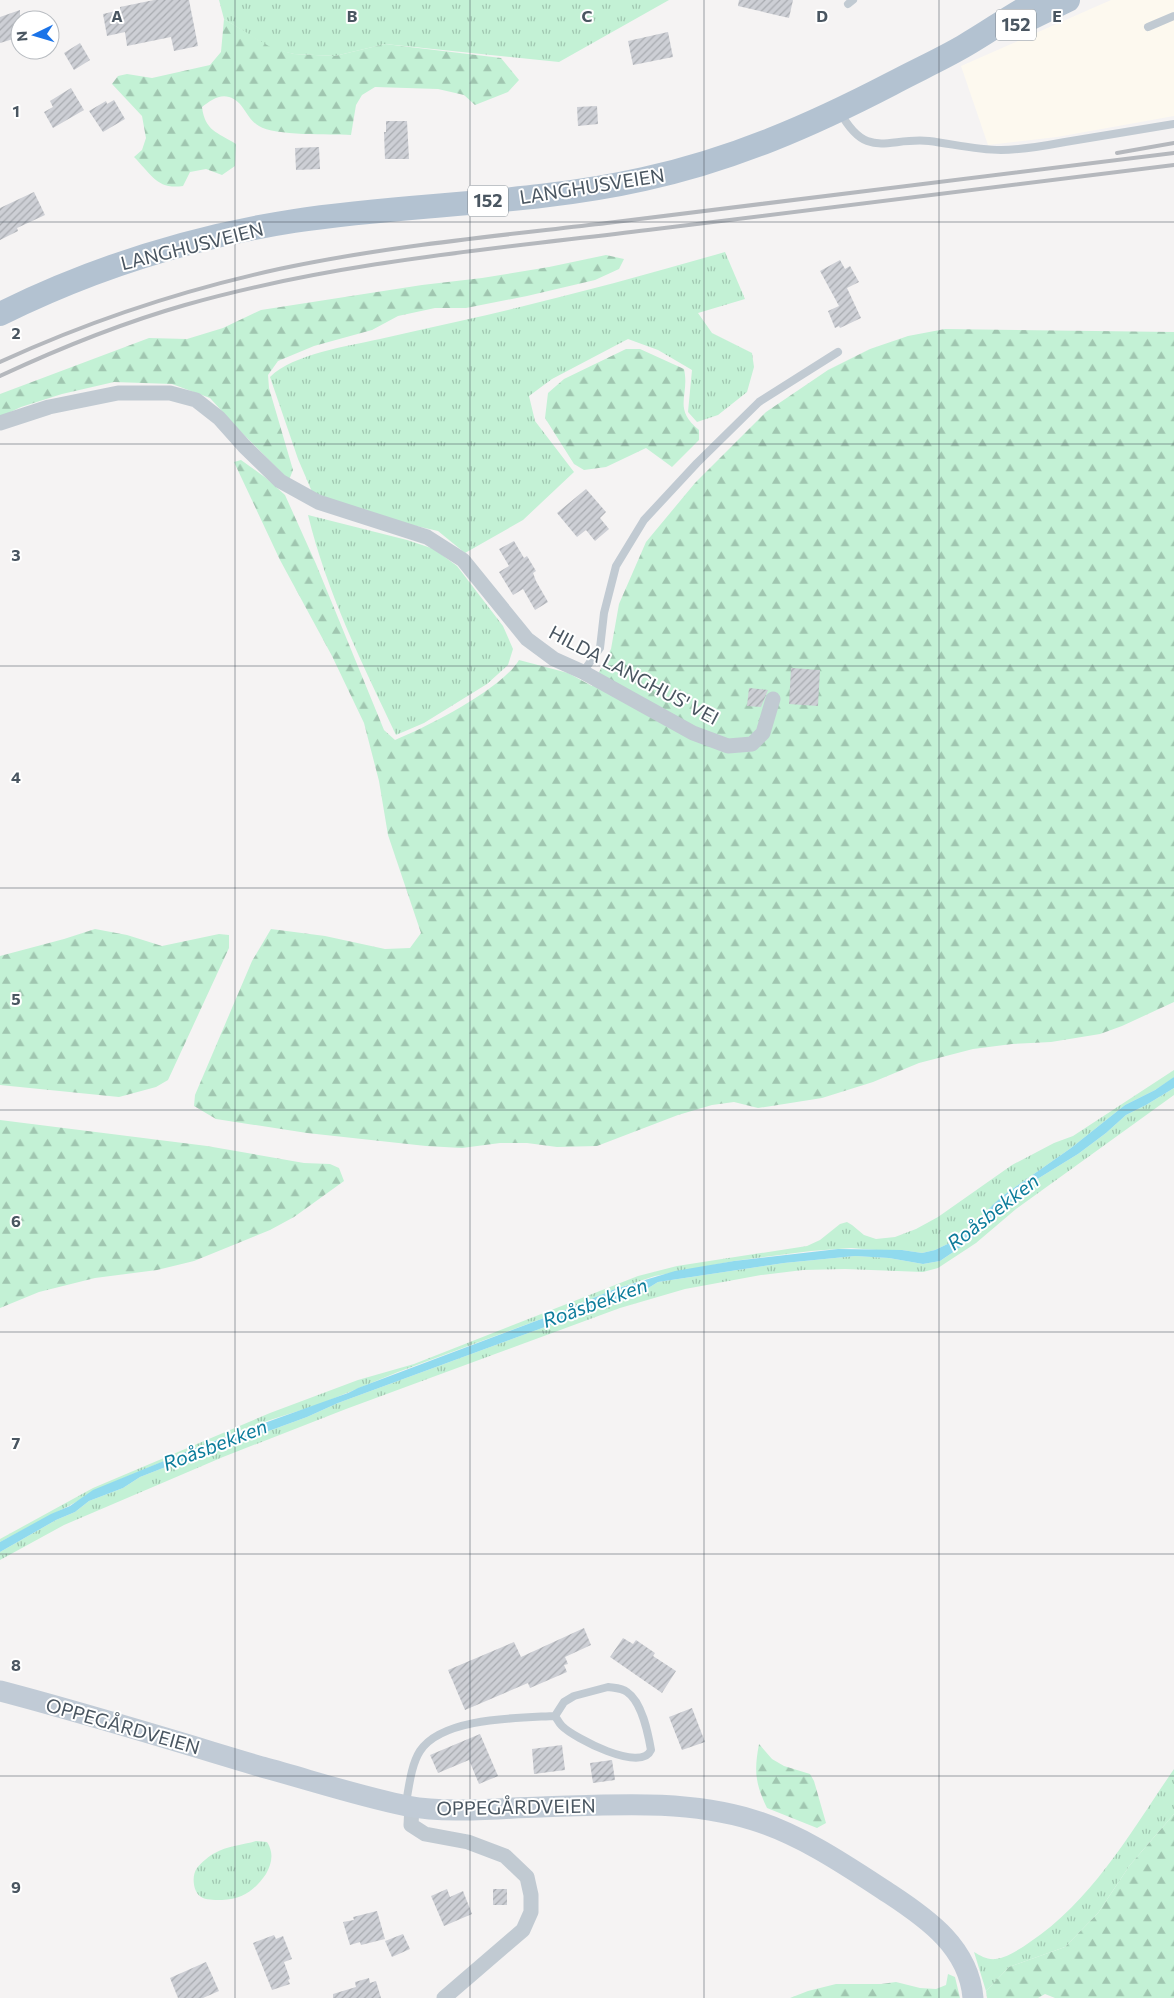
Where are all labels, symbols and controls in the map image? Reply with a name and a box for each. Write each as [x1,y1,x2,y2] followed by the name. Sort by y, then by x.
[111,6,123,25] text: A
[347,6,358,25] text: B
[582,6,593,25] text: C
[816,6,828,25] text: D
[1052,6,1062,25] text: E
[10,10,60,60] north arrow
[996,10,1036,40] road number: 152
[13,30,30,42] text: N
[12,101,20,120] text: 1
[518,163,666,208] street label: LANGHUSVEIEN
[468,186,508,217] road number: 152
[118,217,266,274] street label: LANGHUSVEIEN
[11,323,21,342] text: 2
[11,545,21,564] text: 3
[545,620,723,729] street label: HILDA LANGHUS' VEI
[11,767,21,786] text: 4
[11,989,21,1008] text: 5
[942,1168,1043,1254] water label: Roåsbekken
[11,1211,21,1230] text: 6
[539,1272,650,1332] water label: Roåsbekken
[159,1413,270,1475] water label: Roåsbekken
[12,1433,21,1452] text: 7
[11,1655,21,1674] text: 8
[43,1692,203,1759] street label: OPPEGÅRDVEIEN
[436,1793,596,1819] street label: OPPEGÅRDVEIEN
[11,1877,21,1896] text: 9

